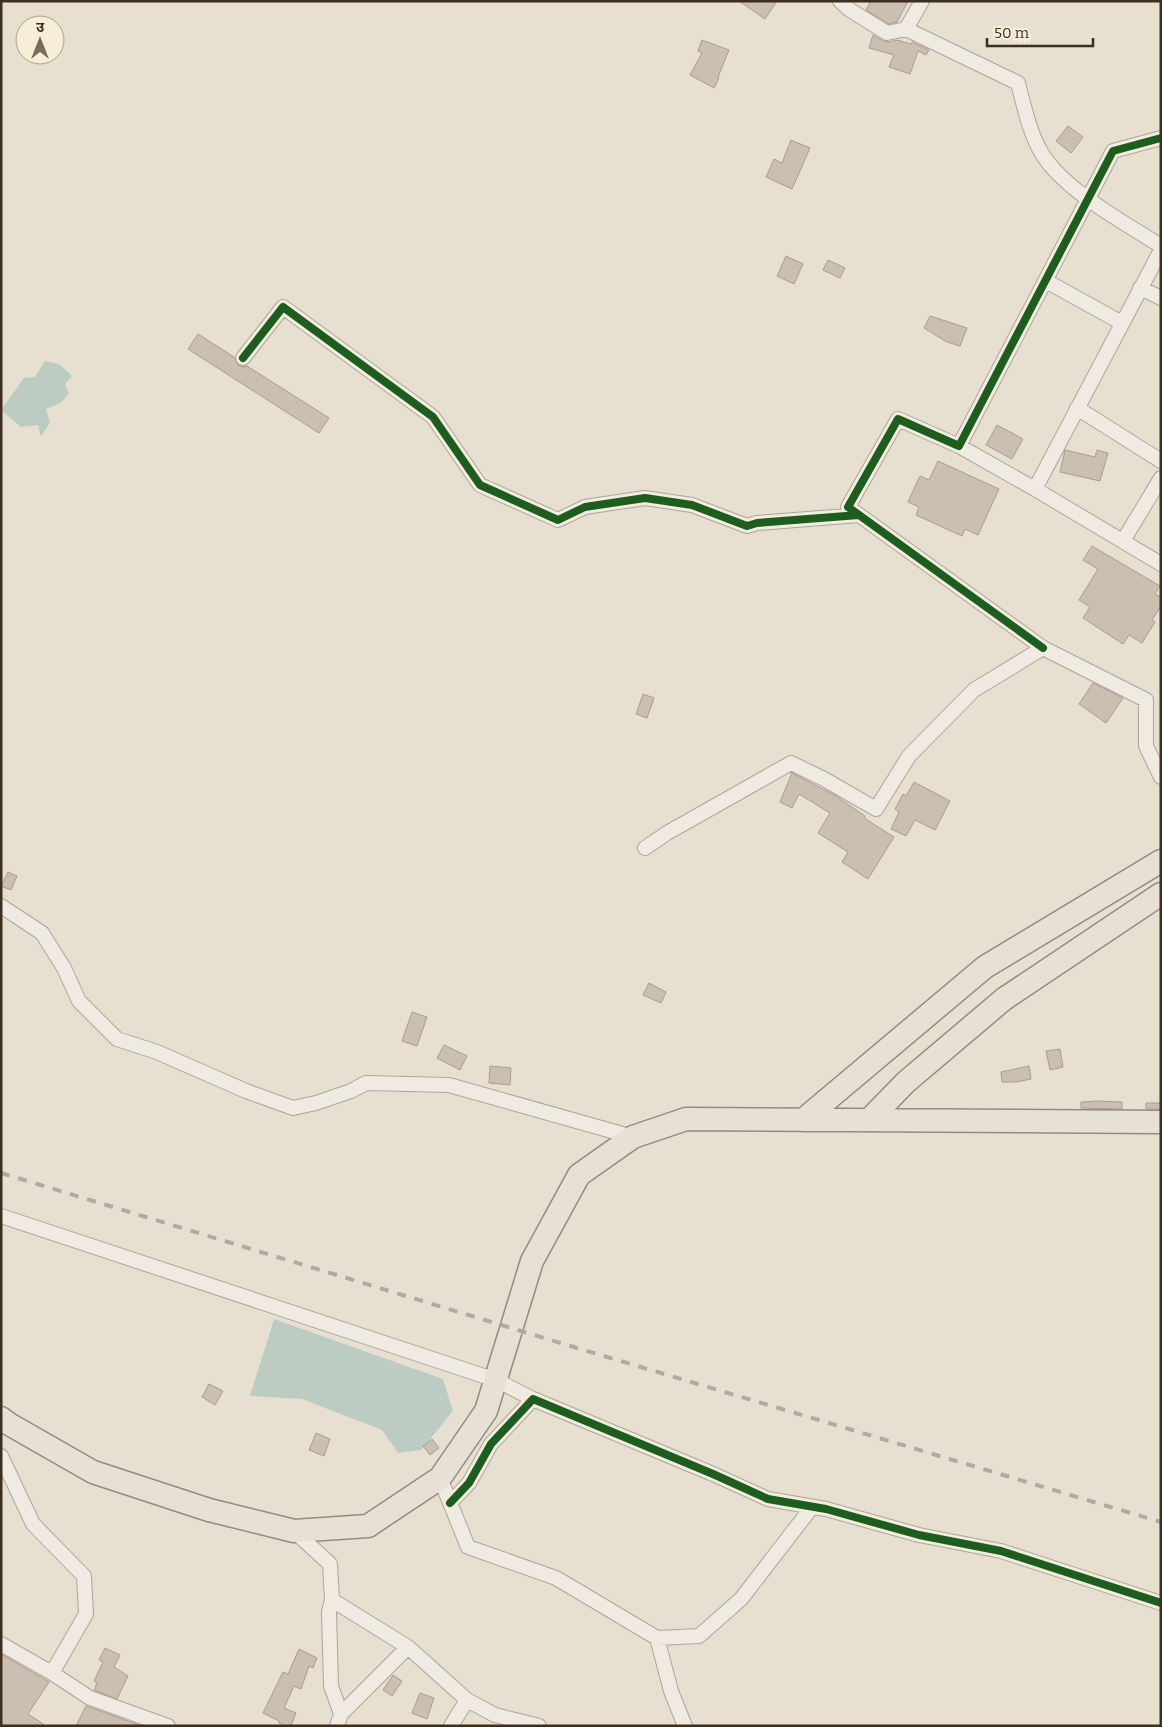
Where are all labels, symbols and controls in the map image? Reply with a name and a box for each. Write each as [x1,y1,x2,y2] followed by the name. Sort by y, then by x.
[15,15,65,65] north arrow
[987,15,1093,47] scale bar
[36,19,45,36] text: उ
[994,24,1030,42] text: 50 m

